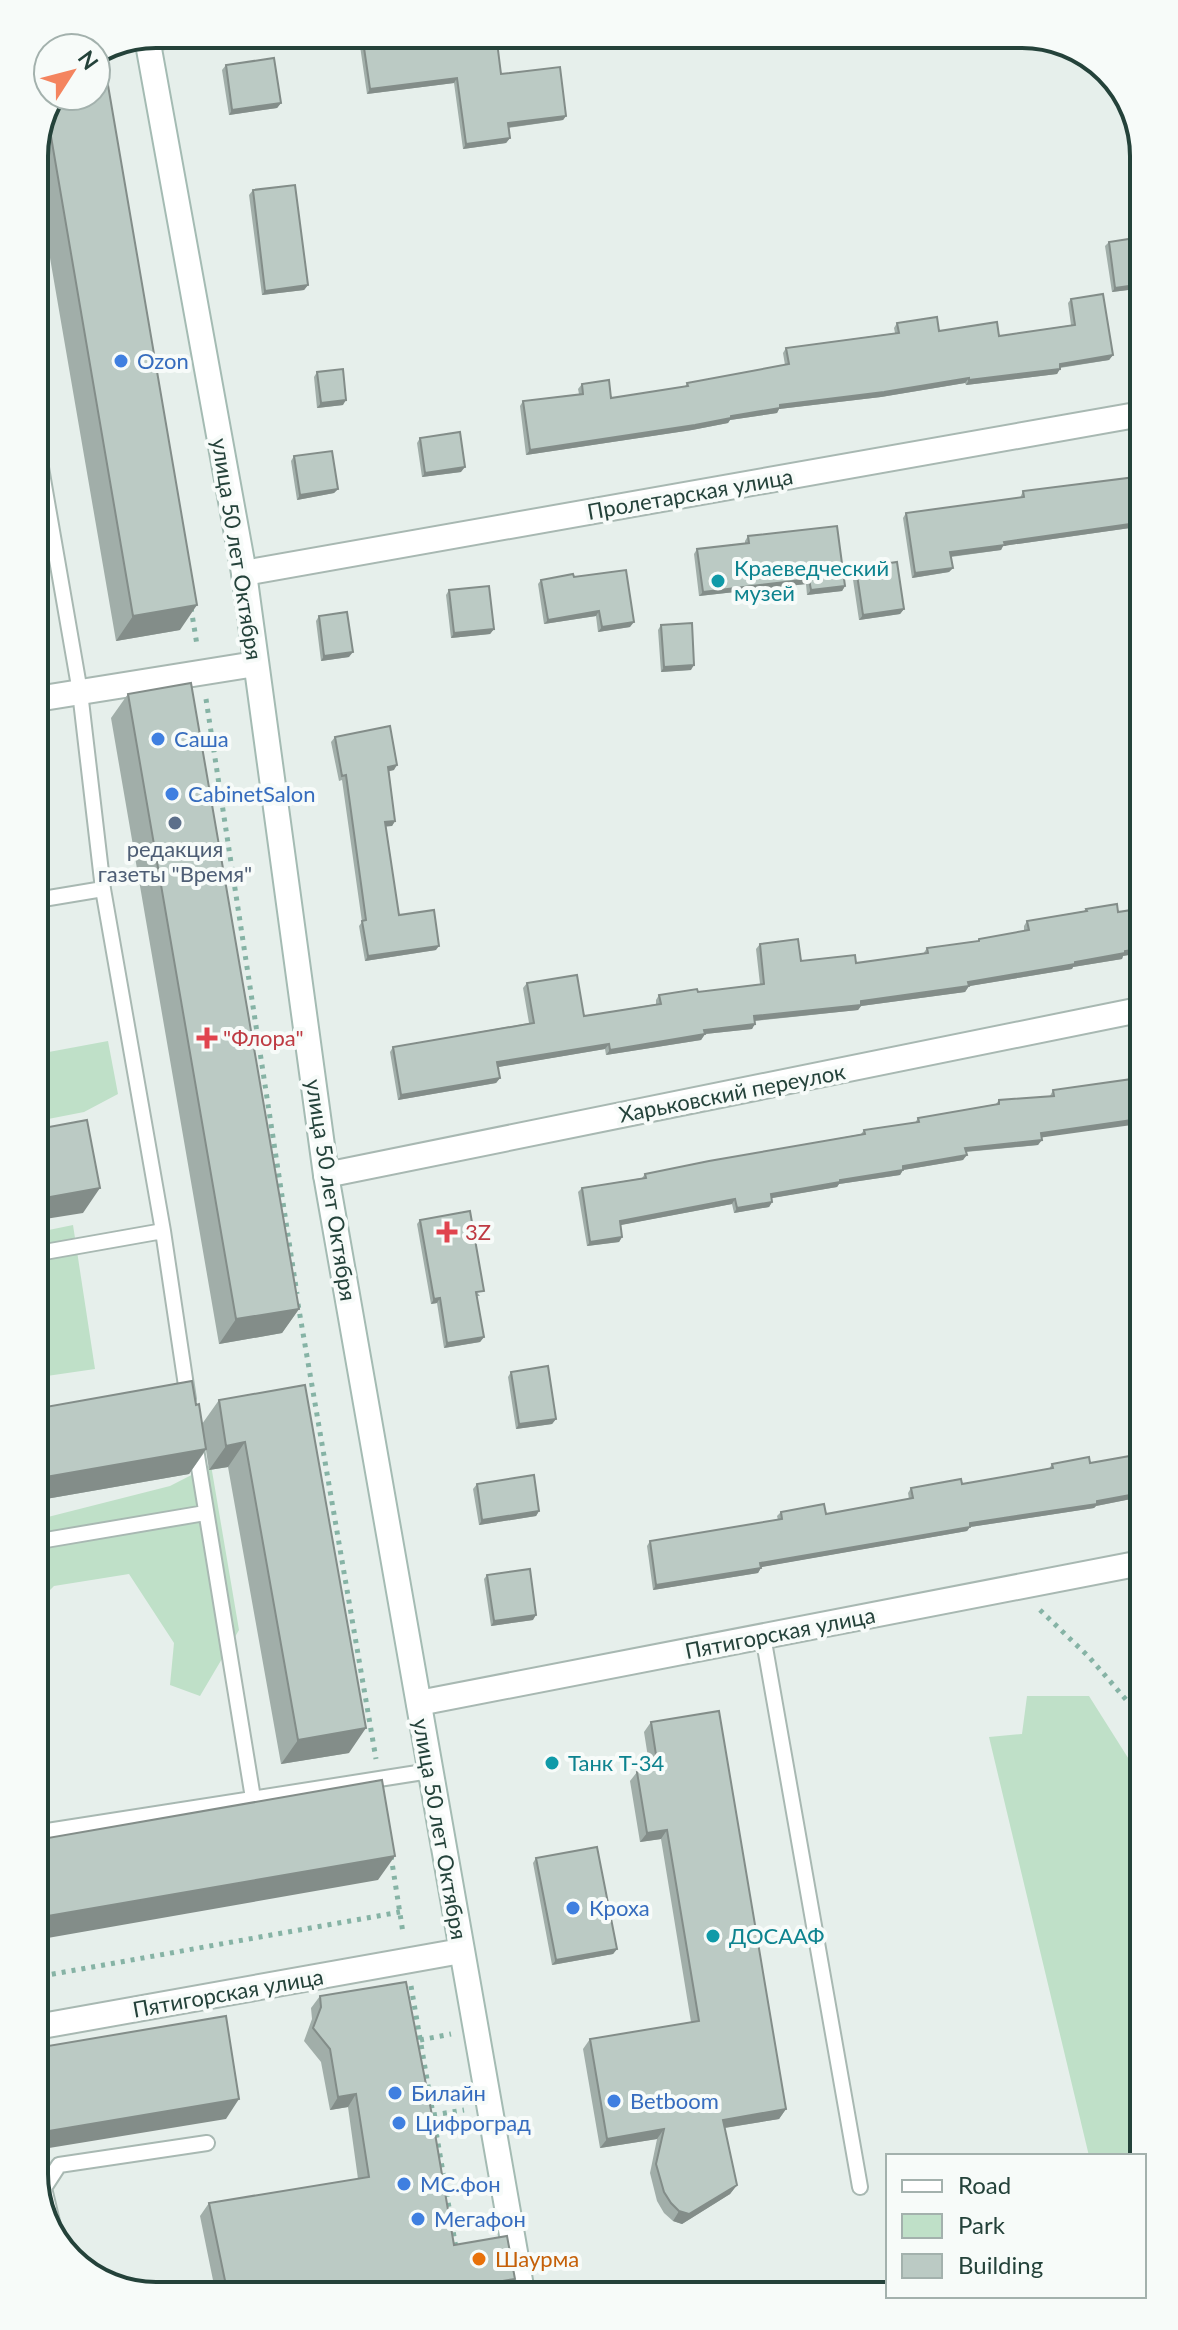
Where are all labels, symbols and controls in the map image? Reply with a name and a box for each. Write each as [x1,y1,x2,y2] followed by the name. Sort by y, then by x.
[32,32,112,112] north arrow
[73,45,104,75] text: N
[137,347,189,374] place label: Ozon
[112,352,130,370] marker: Ozon
[207,436,268,662] street label: улица 50 лет Октября
[585,462,795,525] street label: Пролетарская улица
[734,554,889,606] place label: Краеведческий музей
[709,572,727,590] marker: Краеведческий музей
[174,725,229,752] place label: Саша
[149,730,167,748] marker: Саша
[188,780,316,807] place label: CabinetSalon
[163,785,181,803] marker: CabinetSalon
[166,814,184,832] marker: редакция газеты "Время"
[98,835,252,887] place label: редакция газеты "Время"
[223,1024,304,1051] place label: "Флора"
[198,1029,216,1047] marker: "Флора"
[617,1057,848,1128] street label: Харьковский переулок
[301,1077,362,1303] street label: улица 50 лет Октября
[465,1218,491,1245] place label: 3Z
[436,1221,458,1243] marker: 3Z
[682,1601,877,1664] street label: Пятигорская улица
[408,1716,473,1942] street label: улица 50 лет Октября
[568,1749,664,1776] place label: Танк Т-34
[543,1754,561,1772] marker: Танк Т-34
[589,1894,650,1921] place label: Кроха
[564,1899,582,1917] marker: Кроха
[729,1922,825,1949] place label: ДОСААФ
[704,1927,722,1945] marker: ДОСААФ
[130,1962,325,2023] street label: Пятигорская улица
[411,2079,486,2106] place label: Билайн
[386,2084,404,2102] marker: Билайн
[630,2087,719,2114] place label: Betboom
[605,2092,623,2110] marker: Betboom
[415,2109,531,2136] place label: Цифроград
[390,2114,408,2132] marker: Цифроград
[886,2154,1146,2298] legend
[420,2170,501,2197] place label: МС.фон
[958,2170,1011,2199] text: Road
[395,2175,413,2193] marker: МС.фон
[434,2205,526,2232] place label: Мегафон
[409,2210,427,2228] marker: Мегафон
[958,2210,1006,2239] text: Park
[495,2245,579,2272] place label: Шаурма
[470,2250,488,2268] marker: Шаурма
[958,2250,1043,2279] text: Building

